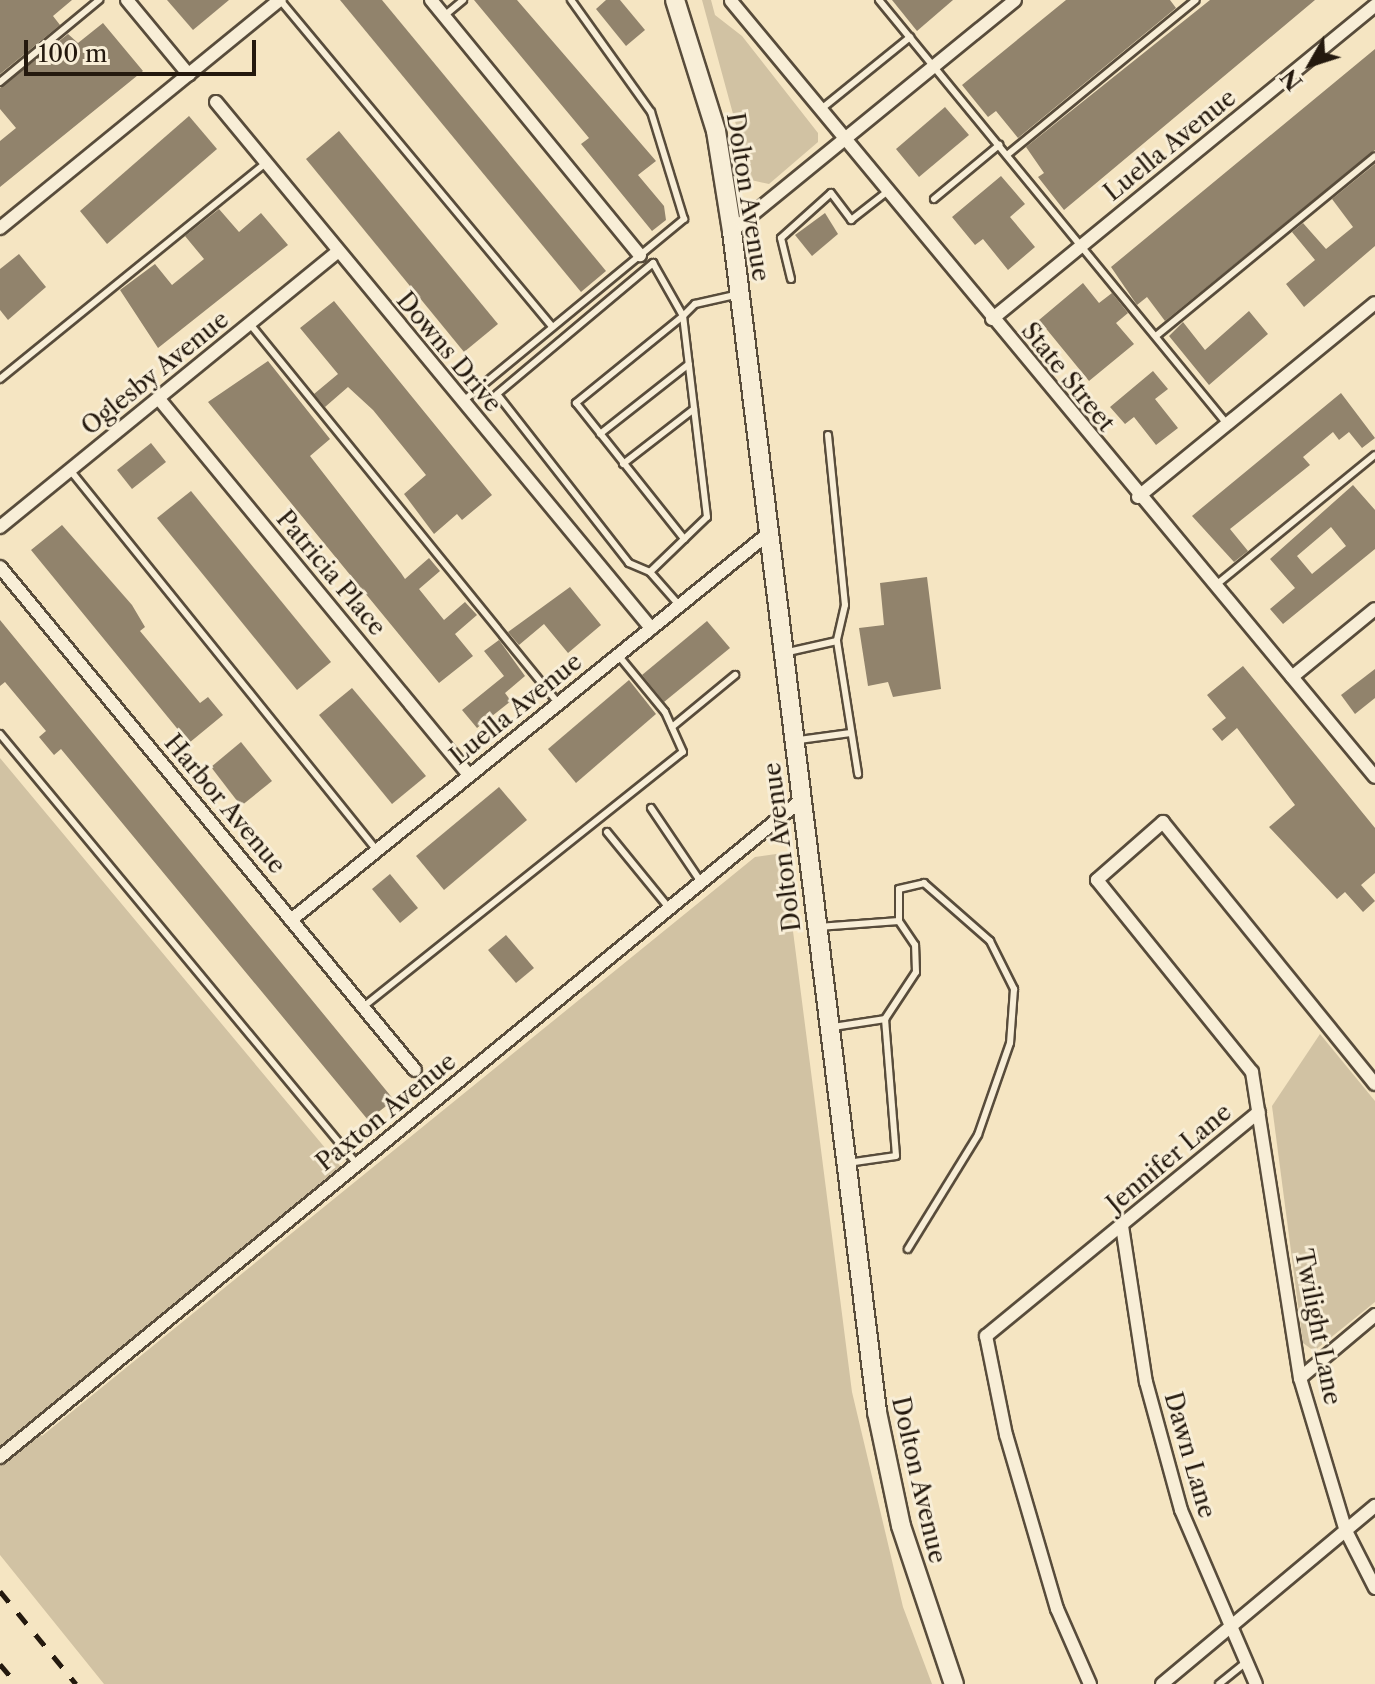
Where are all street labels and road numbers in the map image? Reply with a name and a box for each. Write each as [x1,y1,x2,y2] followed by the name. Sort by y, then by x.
[1098,83,1242,207] street label: Luella Avenue
[720,110,776,284] street label: Dolton Avenue
[391,286,507,418] street label: Downs Drive
[75,304,235,442] street label: Oglesby Avenue
[1015,317,1121,437] street label: State Street
[270,504,392,642] street label: Patricia Place
[444,647,588,771] street label: Luella Avenue
[158,728,292,880] street label: Harbor Avenue
[757,760,807,934] street label: Dolton Avenue
[310,1047,462,1177] street label: Paxton Avenue
[1101,1097,1237,1219] street label: Jennifer Lane
[1289,1247,1347,1407] street label: Twilight Lane
[1158,1389,1222,1521] street label: Dawn Lane
[886,1393,952,1567] street label: Dolton Avenue

